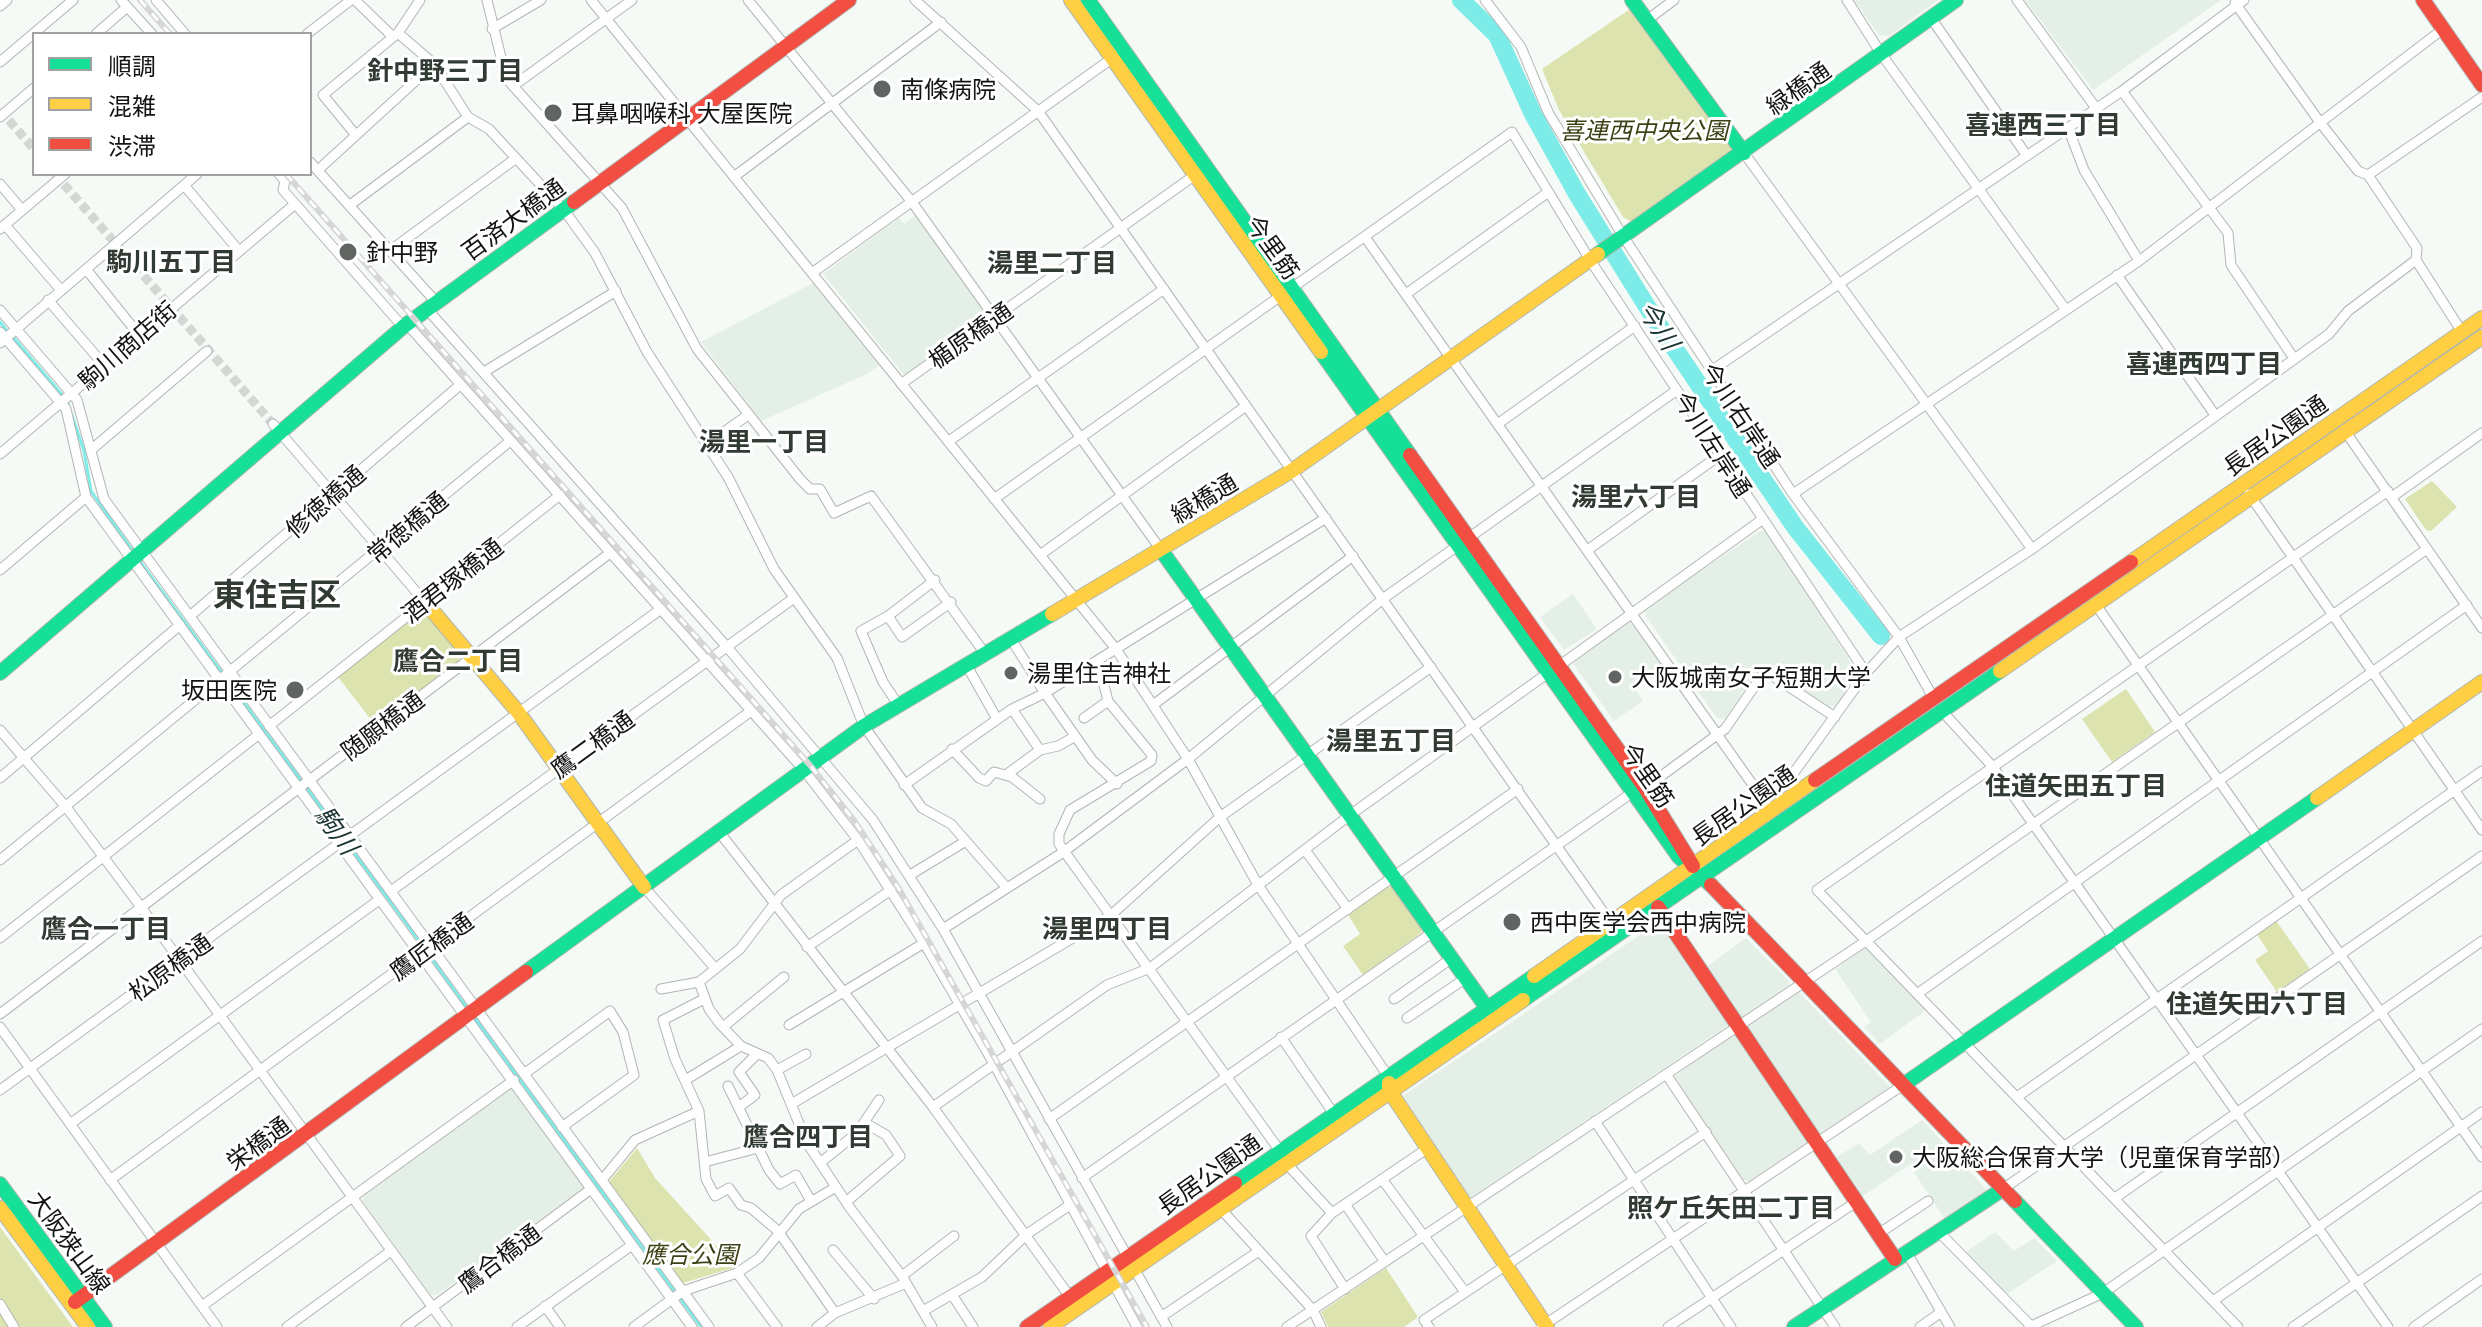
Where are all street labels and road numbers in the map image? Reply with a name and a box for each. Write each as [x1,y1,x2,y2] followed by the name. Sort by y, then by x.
[1760,56,1836,120] street label: 緑橋通
[456,172,570,266] street label: 百済大橋通
[1240,209,1306,285] street label: 今里筋
[72,295,182,395] street label: 駒川商店街
[922,296,1018,374] street label: 楯原橋通
[1696,357,1786,473] street label: 今川右岸通
[1668,386,1758,502] street label: 今川左岸通
[2218,389,2332,481] street label: 長居公園通
[279,459,371,543] street label: 修徳橋通
[1166,467,1242,529] street label: 緑橋通
[361,485,453,569] street label: 常徳橋通
[396,532,508,628] street label: 酒君塚橋通
[335,685,429,765] street label: 随願橋通
[545,704,639,784] street label: 鷹二橋通
[1616,737,1680,813] street label: 今里筋
[1686,759,1800,851] street label: 長居公園通
[384,906,478,986] street label: 鷹匠橋通
[123,927,217,1007] street label: 松原橋通
[220,1110,296,1176] street label: 栄橋通
[1152,1128,1266,1220] street label: 長居公園通
[23,1185,117,1299] street label: 大阪狭山線
[452,1218,546,1298] street label: 鷹合橋通

